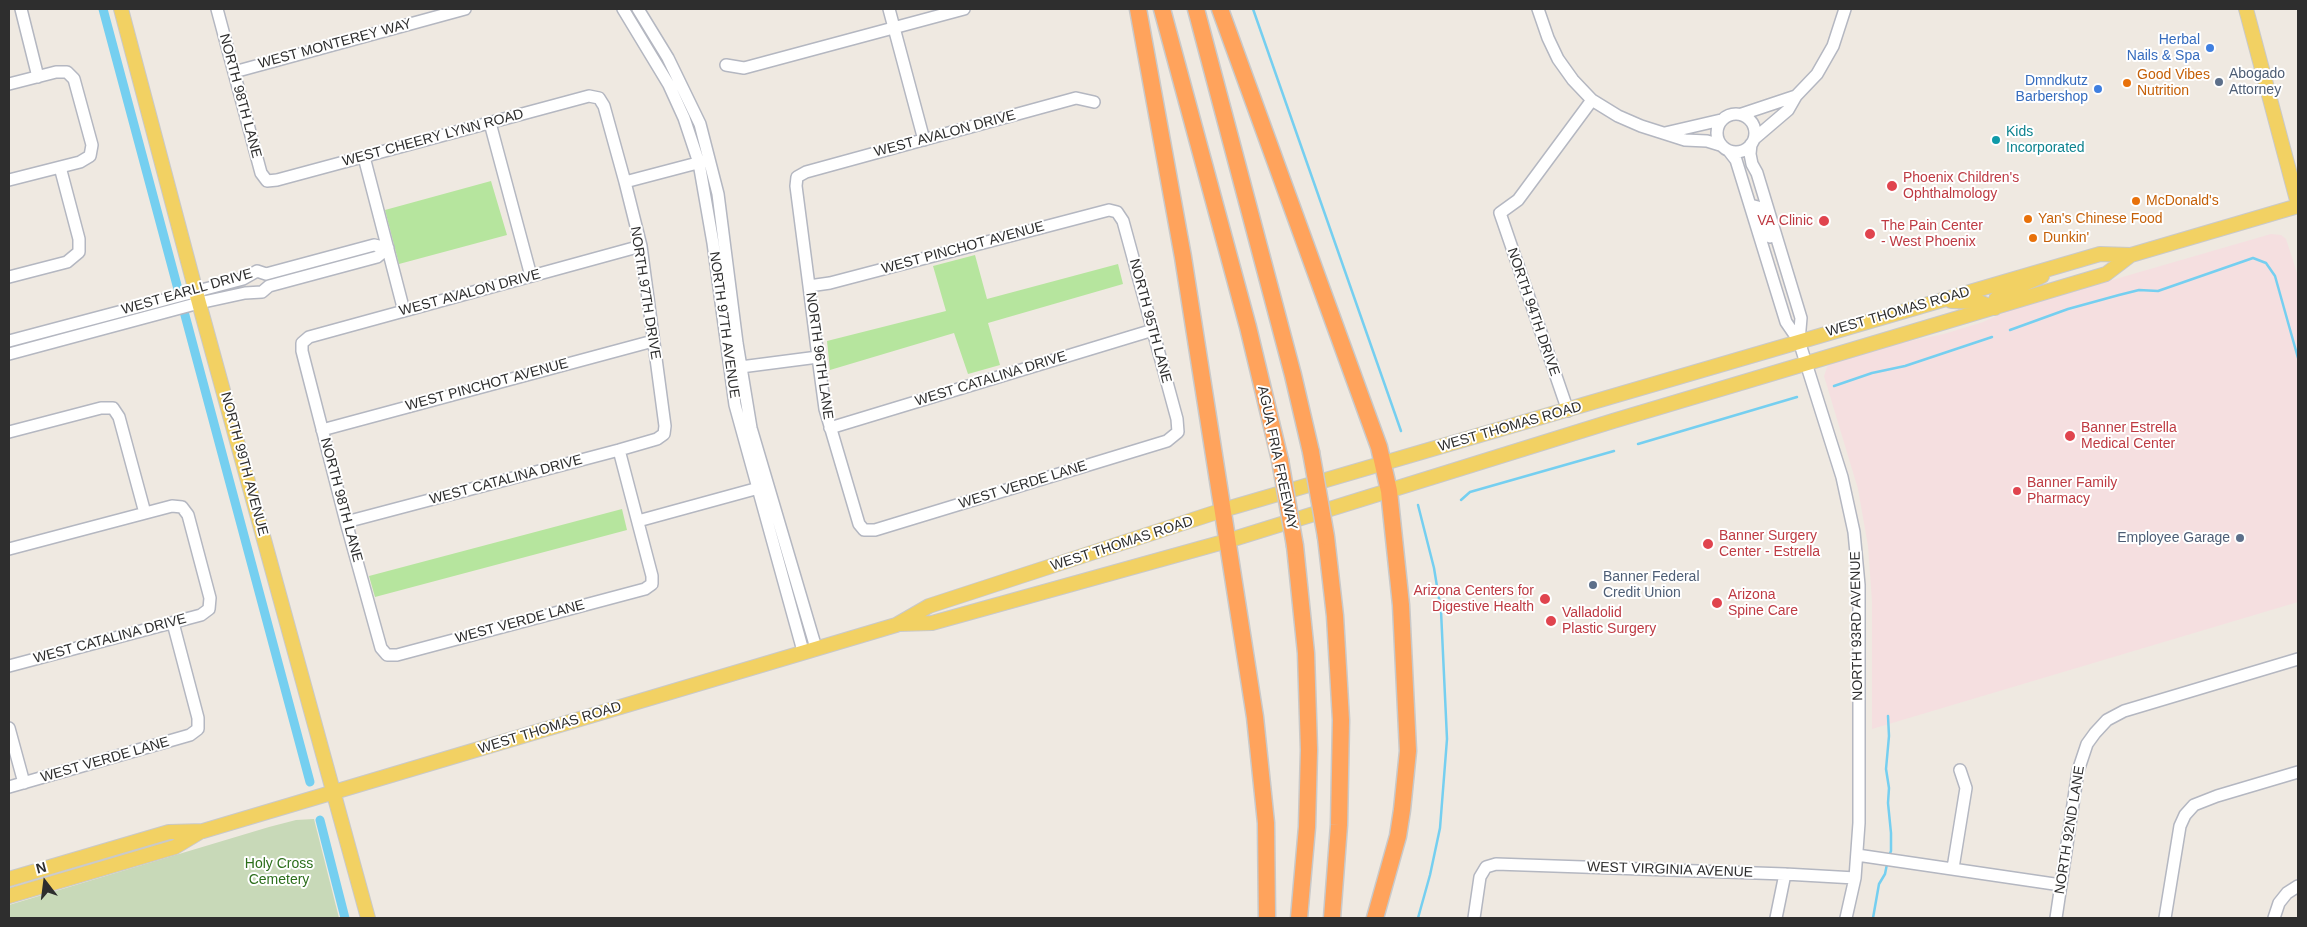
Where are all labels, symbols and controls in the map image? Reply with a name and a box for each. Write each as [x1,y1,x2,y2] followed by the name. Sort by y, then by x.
[257,15,413,73] street label: WEST MONTEREY WAY
[215,32,265,160] street label: NORTH 98TH LANE
[2127,32,2200,64] place label: Herbal Nails & Spa
[2204,42,2216,54] marker: Herbal Nails & Spa
[2229,66,2285,98] place label: Abogado Attorney
[2137,67,2210,100] place label: Good Vibes Nutrition
[2016,73,2088,105] place label: Dmndkutz Barbershop
[2213,76,2225,88] marker: Abogado Attorney
[2121,77,2133,89] marker: Good Vibes Nutrition
[2092,83,2104,95] marker: Dmndkutz Barbershop
[341,106,525,170] street label: WEST CHEERY LYNN ROAD
[872,107,1018,161] street label: WEST AVALON DRIVE
[2006,124,2085,156] place label: Kids Incorporated
[1990,134,2002,146] marker: Kids Incorporated
[1903,170,2019,202] place label: Phoenix Children's Ophthalmology
[1885,179,1899,193] marker: Phoenix Children's Ophthalmology
[2146,193,2219,209] place label: McDonald's
[2130,195,2142,207] marker: McDonald's
[2038,211,2163,227] place label: Yan's Chinese Food
[1757,213,1813,229] place label: VA Clinic
[2022,213,2034,225] marker: Yan's Chinese Food
[1817,214,1831,228] marker: VA Clinic
[880,218,1046,278] street label: WEST PINCHOT AVENUE
[1881,218,1983,250] place label: The Pain Center - West Phoenix
[626,225,664,361] street label: NORTH 97TH DRIVE
[1863,227,1877,241] marker: The Pain Center - West Phoenix
[2043,230,2089,246] place label: Dunkin'
[2027,232,2039,244] marker: Dunkin'
[1503,246,1563,378] street label: NORTH 94TH DRIVE
[705,251,743,399] street label: NORTH 97TH AVENUE
[1125,257,1175,385] street label: NORTH 95TH LANE
[120,265,254,319] street label: WEST EARLL DRIVE
[397,266,543,320] street label: WEST AVALON DRIVE
[1824,283,1972,341] street label: WEST THOMAS ROAD
[802,291,836,421] street label: NORTH 96TH LANE
[913,348,1069,410] street label: WEST CATALINA DRIVE
[404,355,570,415] street label: WEST PINCHOT AVENUE
[1254,384,1300,532] street label: AGUA FRIA FREEWAY
[217,390,271,538] street label: NORTH 99TH AVENUE
[1436,398,1584,456] street label: WEST THOMAS ROAD
[2081,420,2177,452] place label: Banner Estrella Medical Center
[2063,429,2077,443] marker: Banner Estrella Medical Center
[316,436,366,564] street label: NORTH 98TH LANE
[428,452,584,508] street label: WEST CATALINA DRIVE
[957,458,1089,512] street label: WEST VERDE LANE
[2027,475,2117,508] place label: Banner Family Pharmacy
[2011,485,2023,497] marker: Banner Family Pharmacy
[1049,513,1195,575] street label: WEST THOMAS ROAD
[1719,528,1820,560] place label: Banner Surgery Center - Estrella
[2117,530,2230,546] place label: Employee Garage
[2234,532,2246,544] marker: Employee Garage
[1701,537,1715,551] marker: Banner Surgery Center - Estrella
[1847,551,1867,701] street label: NORTH 93RD AVENUE
[1603,569,1700,602] place label: Banner Federal Credit Union
[1587,579,1599,591] marker: Banner Federal Credit Union
[1413,583,1534,616] place label: Arizona Centers for Digestive Health
[1728,587,1798,620] place label: Arizona Spine Care
[1538,592,1552,606] marker: Arizona Centers for Digestive Health
[1710,596,1724,610] marker: Arizona Spine Care
[454,597,586,647] street label: WEST VERDE LANE
[1562,605,1656,638] place label: Valladolid Plastic Surgery
[32,611,188,667] street label: WEST CATALINA DRIVE
[1544,614,1558,628] marker: Valladolid Plastic Surgery
[477,698,623,758] street label: WEST THOMAS ROAD
[39,734,171,786] street label: WEST VERDE LANE
[2052,765,2088,895] street label: NORTH 92ND LANE
[245,856,313,889] park label: Holy Cross Cemetery
[20,857,70,907] north arrow
[34,858,48,877] text: N
[1587,859,1753,881] street label: WEST VIRGINIA AVENUE

